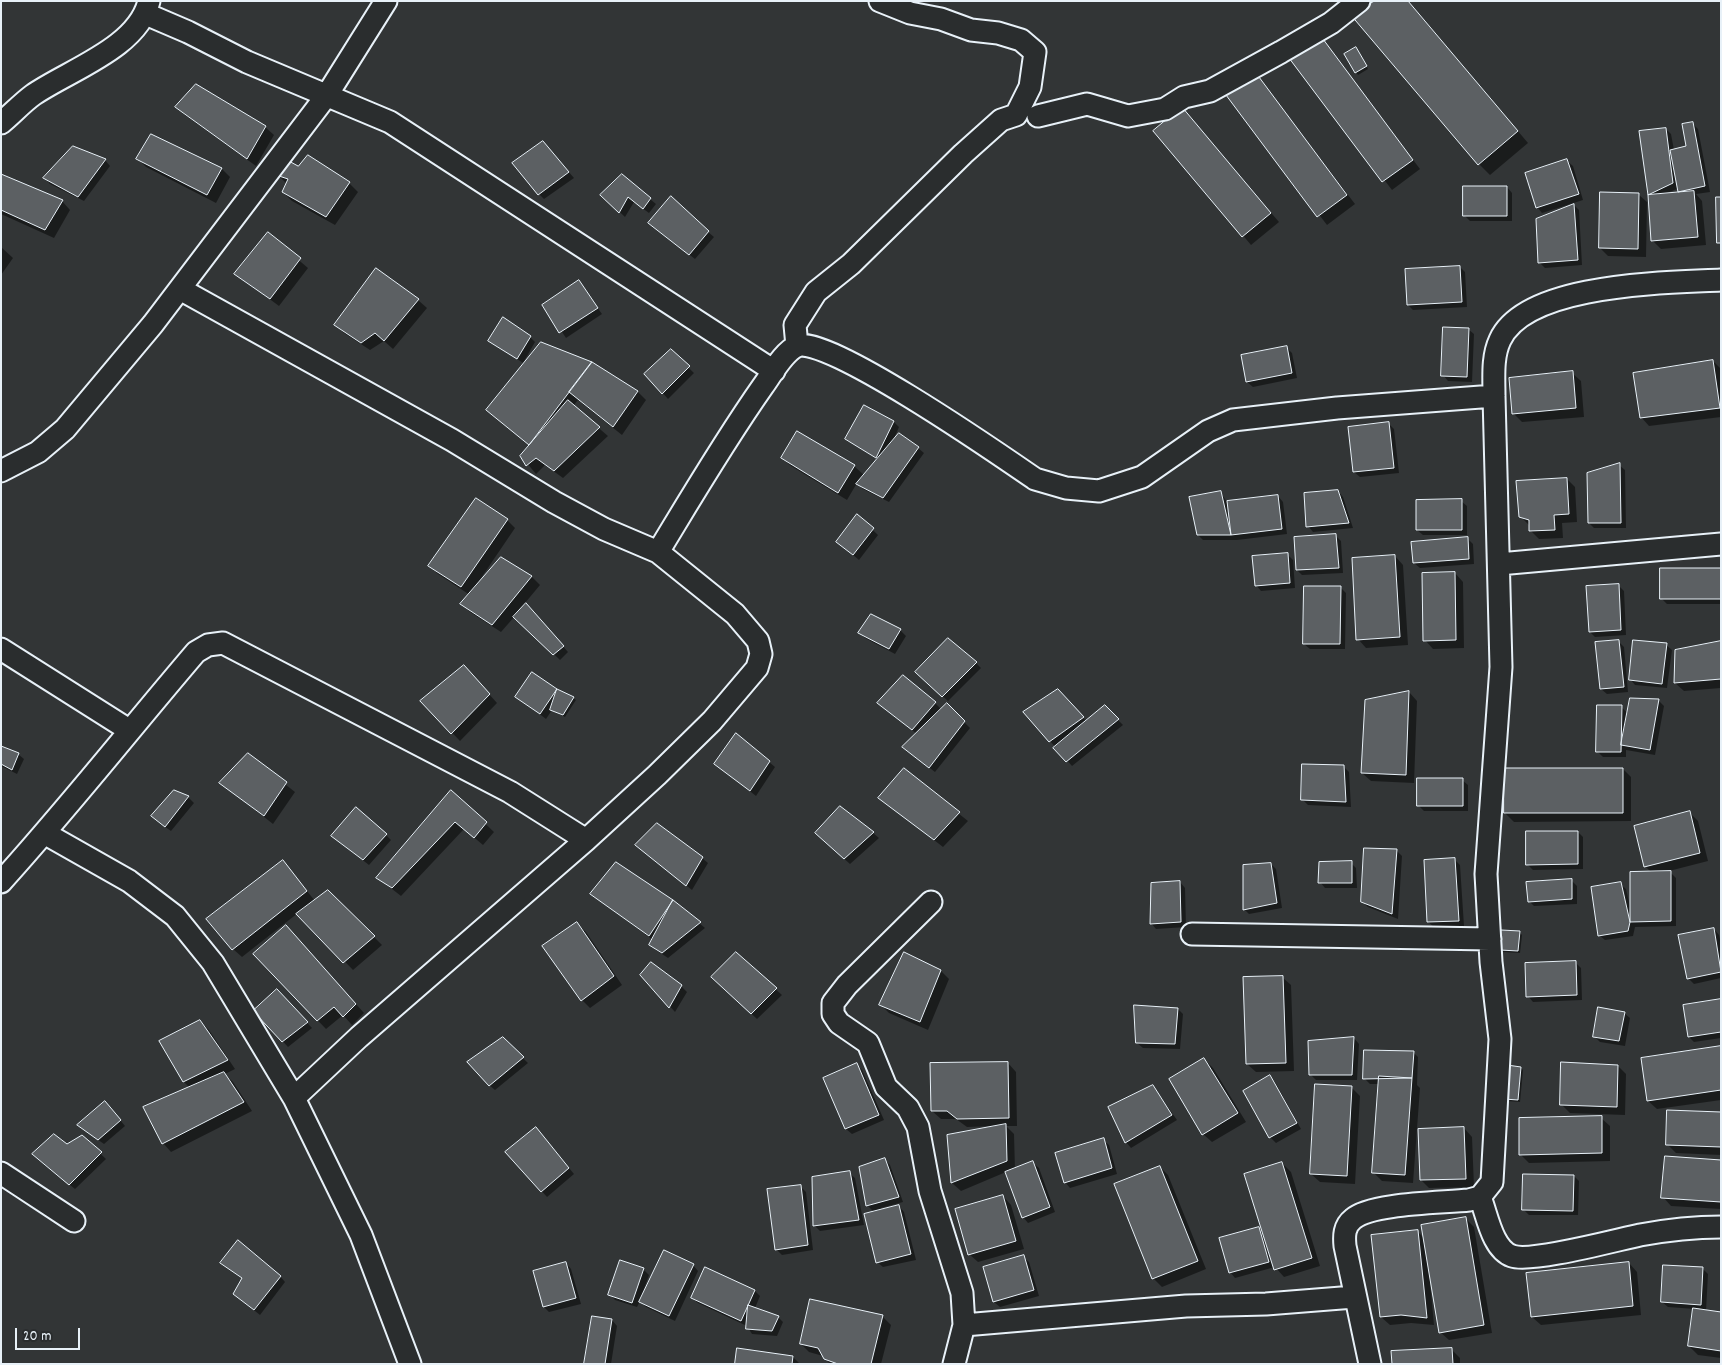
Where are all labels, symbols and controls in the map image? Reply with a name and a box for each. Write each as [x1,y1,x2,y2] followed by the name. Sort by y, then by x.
[18,1318,82,1350] scale bar
[23,1326,51,1348] text: 20 m

